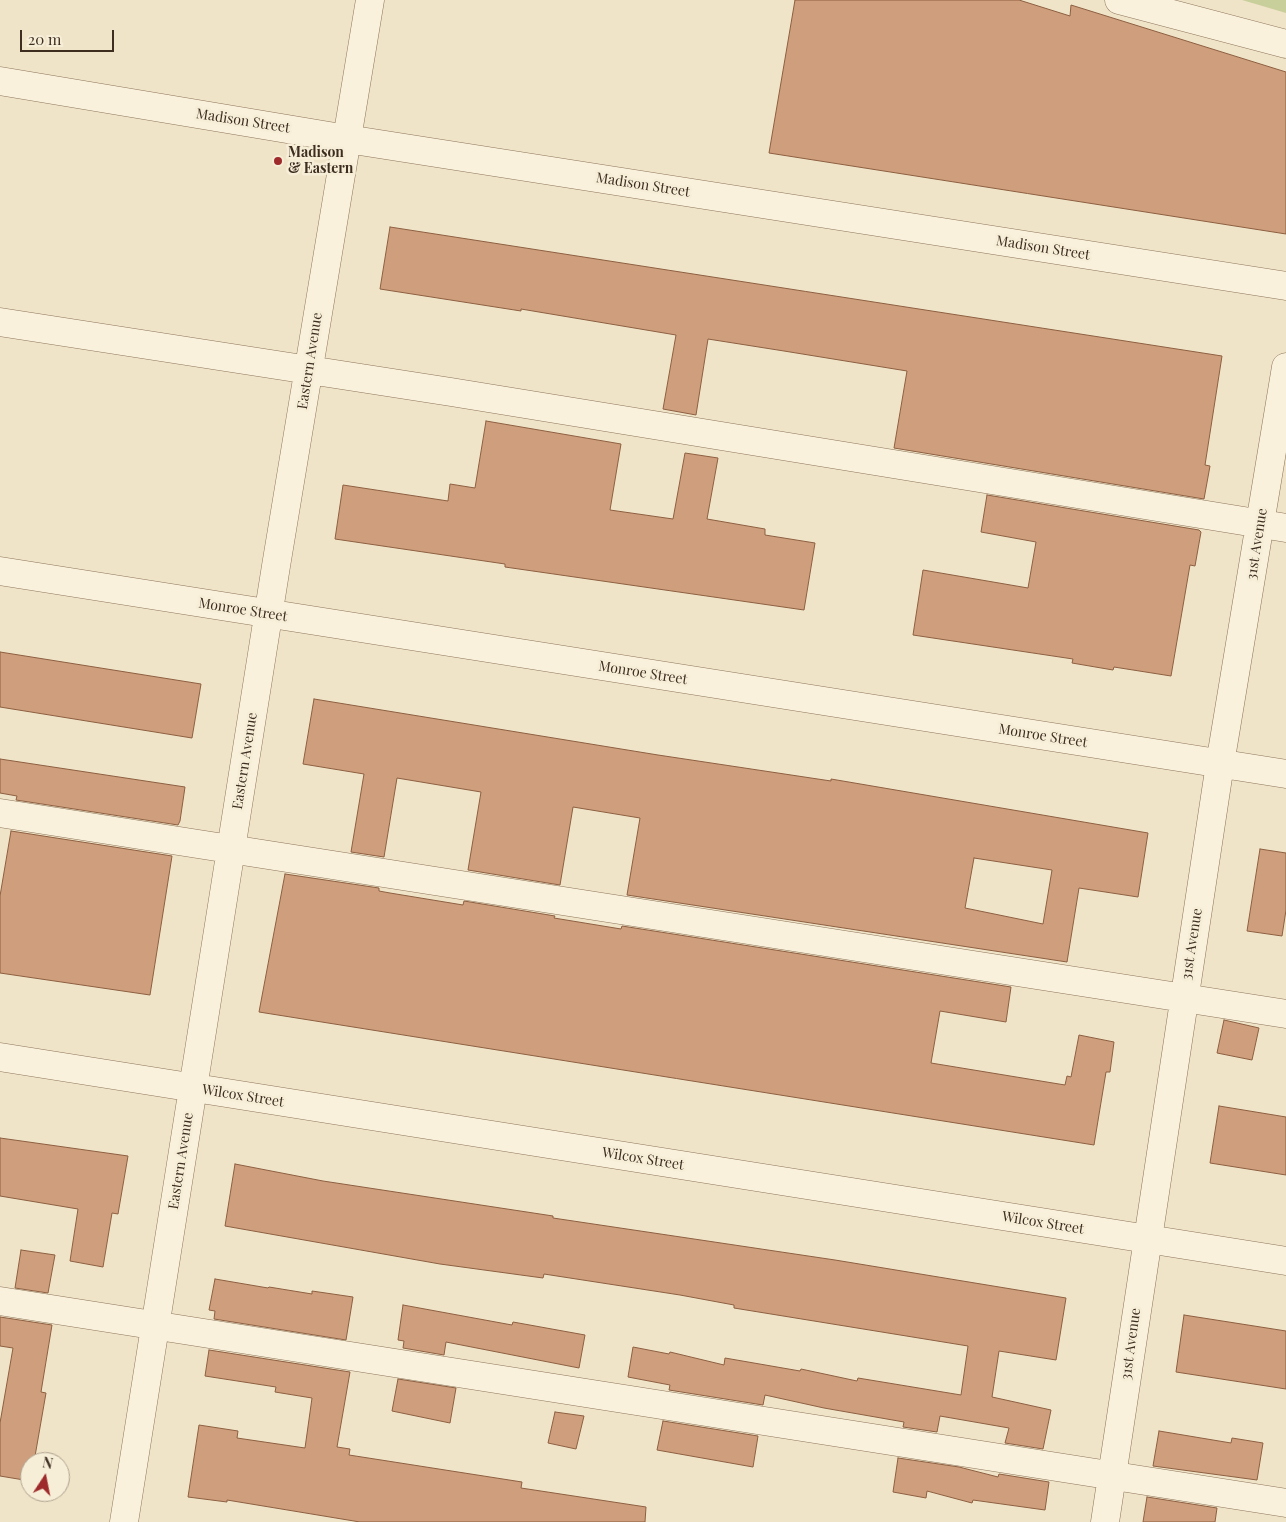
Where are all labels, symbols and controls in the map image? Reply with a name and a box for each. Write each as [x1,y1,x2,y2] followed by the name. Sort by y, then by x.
[22,20,116,52] scale bar
[28,29,61,49] text: 20 m
[195,105,291,137] street label: Madison Street
[288,145,353,178] place label: Madison & Eastern
[272,155,284,167] marker: Madison & Eastern
[595,169,691,201] street label: Madison Street
[995,232,1091,264] street label: Madison Street
[294,311,326,411] street label: Eastern Avenue
[1243,507,1271,581] street label: 31st Avenue
[197,595,289,625] street label: Monroe Street
[597,658,689,688] street label: Monroe Street
[229,711,261,811] street label: Eastern Avenue
[997,721,1089,751] street label: Monroe Street
[1178,907,1206,981] street label: 31st Avenue
[201,1081,285,1111] street label: Wilcox Street
[165,1111,197,1211] street label: Eastern Avenue
[601,1144,685,1174] street label: Wilcox Street
[1001,1208,1085,1238] street label: Wilcox Street
[1118,1307,1144,1381] street label: 31st Avenue
[20,1452,70,1502] north arrow
[41,1452,55,1473] text: N

